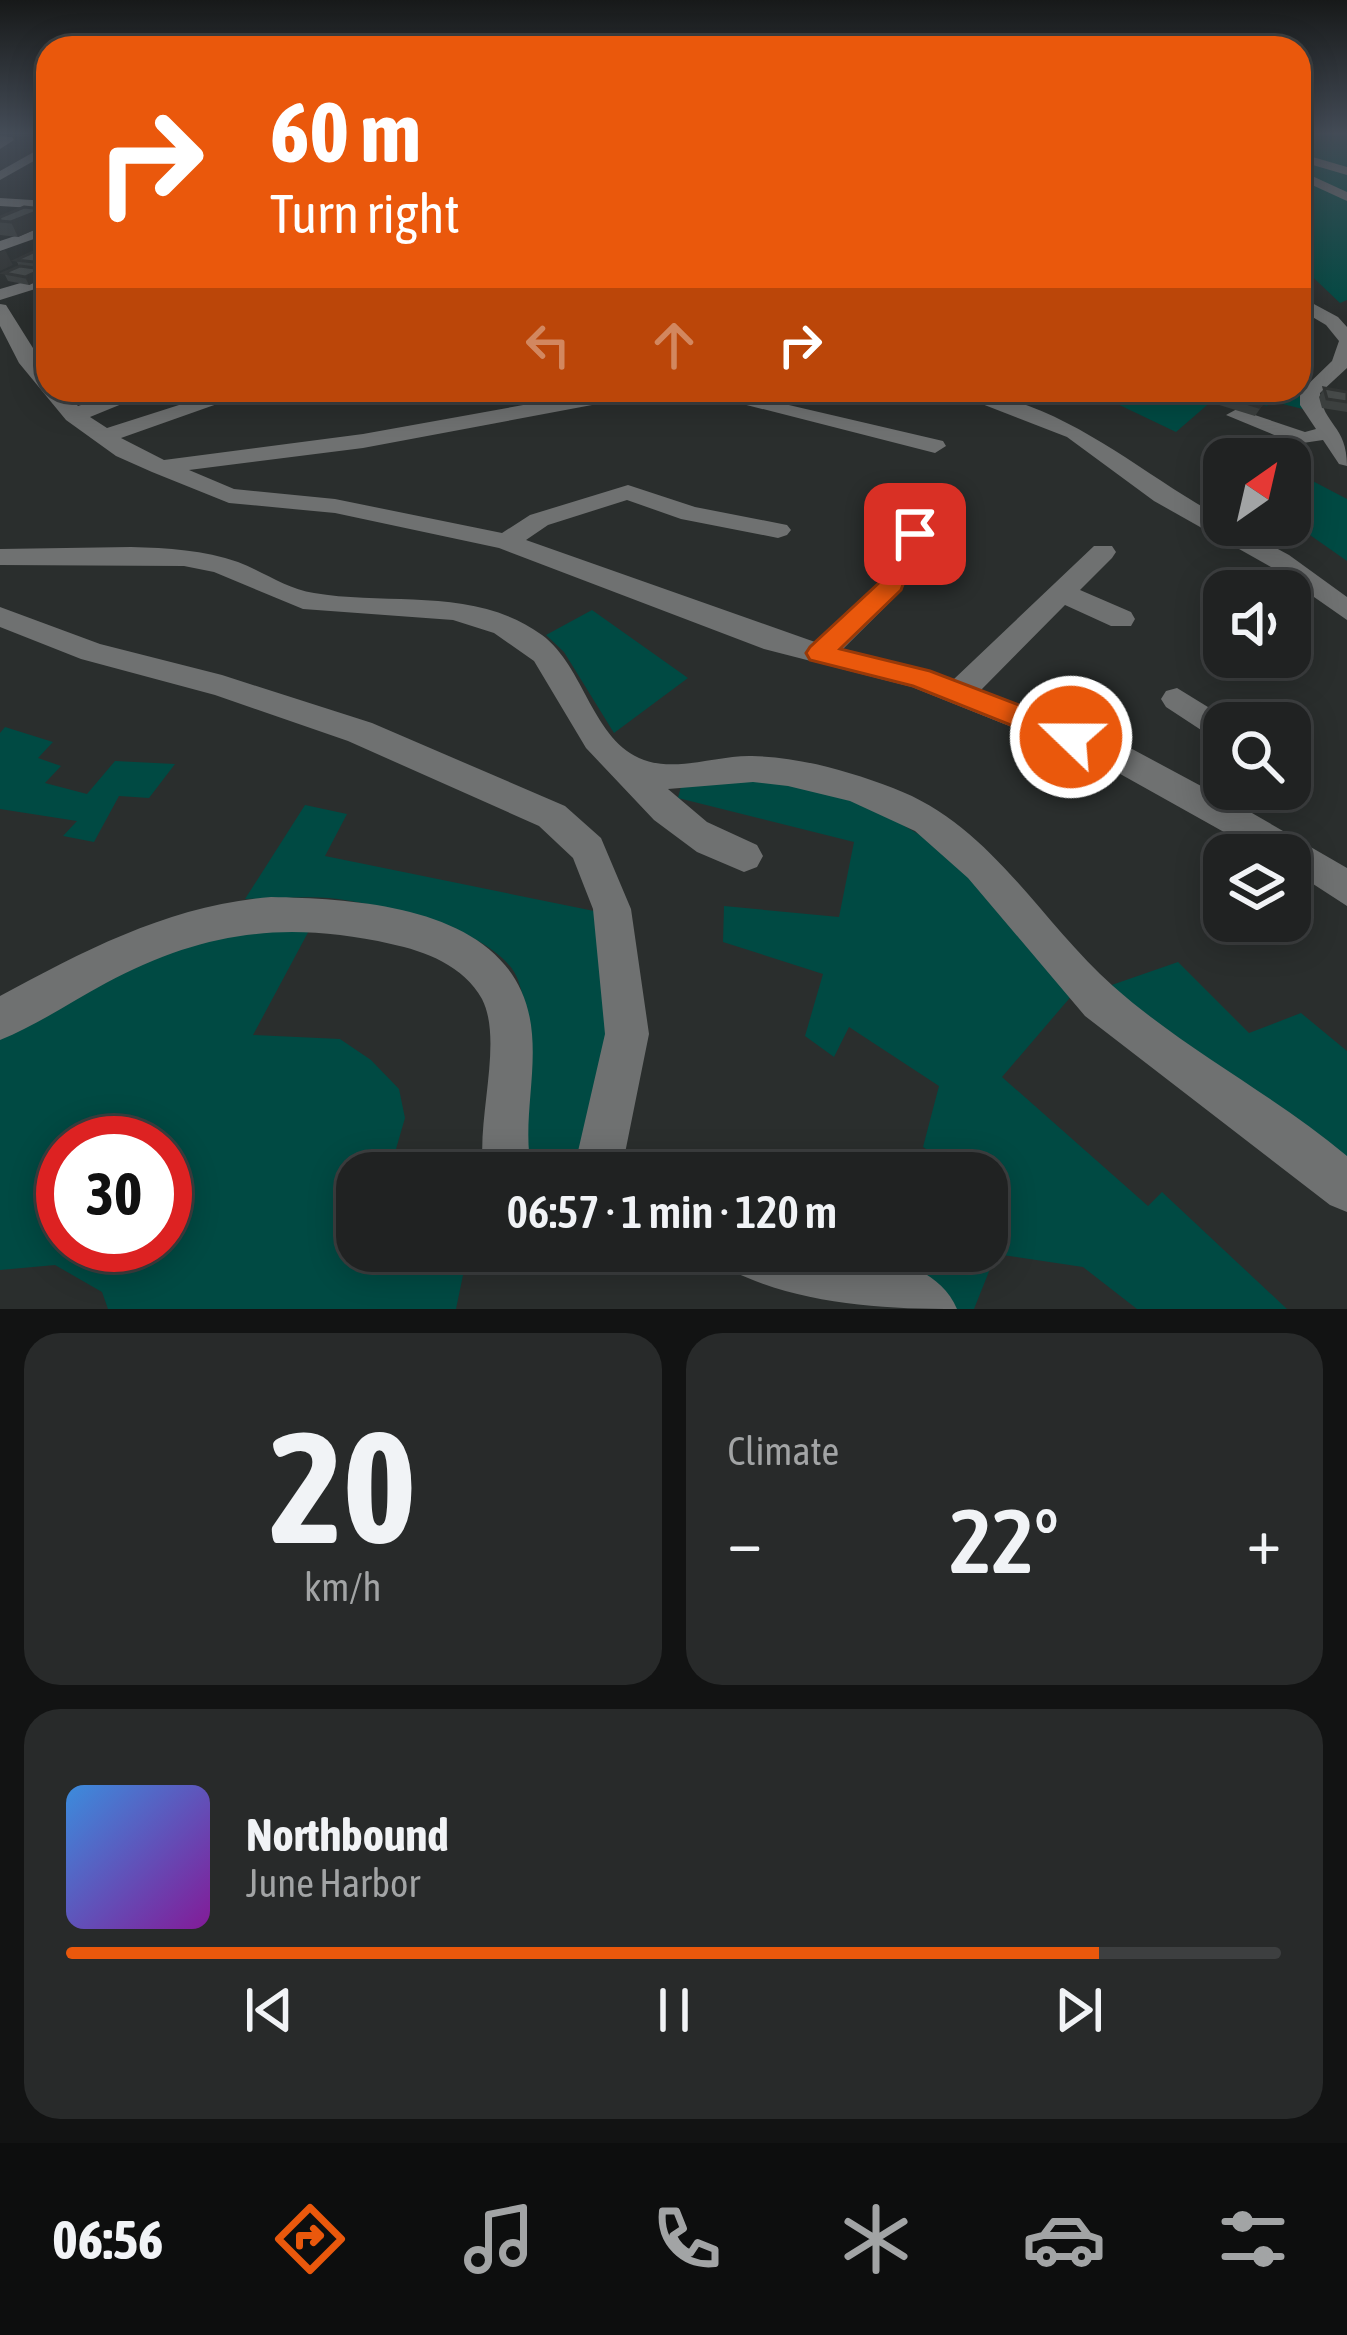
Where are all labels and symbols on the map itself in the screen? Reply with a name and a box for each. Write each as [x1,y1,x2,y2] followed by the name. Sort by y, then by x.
[1203,438,1311,546] north arrow
[864,483,966,585] pin
[1008,674,1134,800] position arrow
[36,1116,192,1272] speed limit sign: 30

